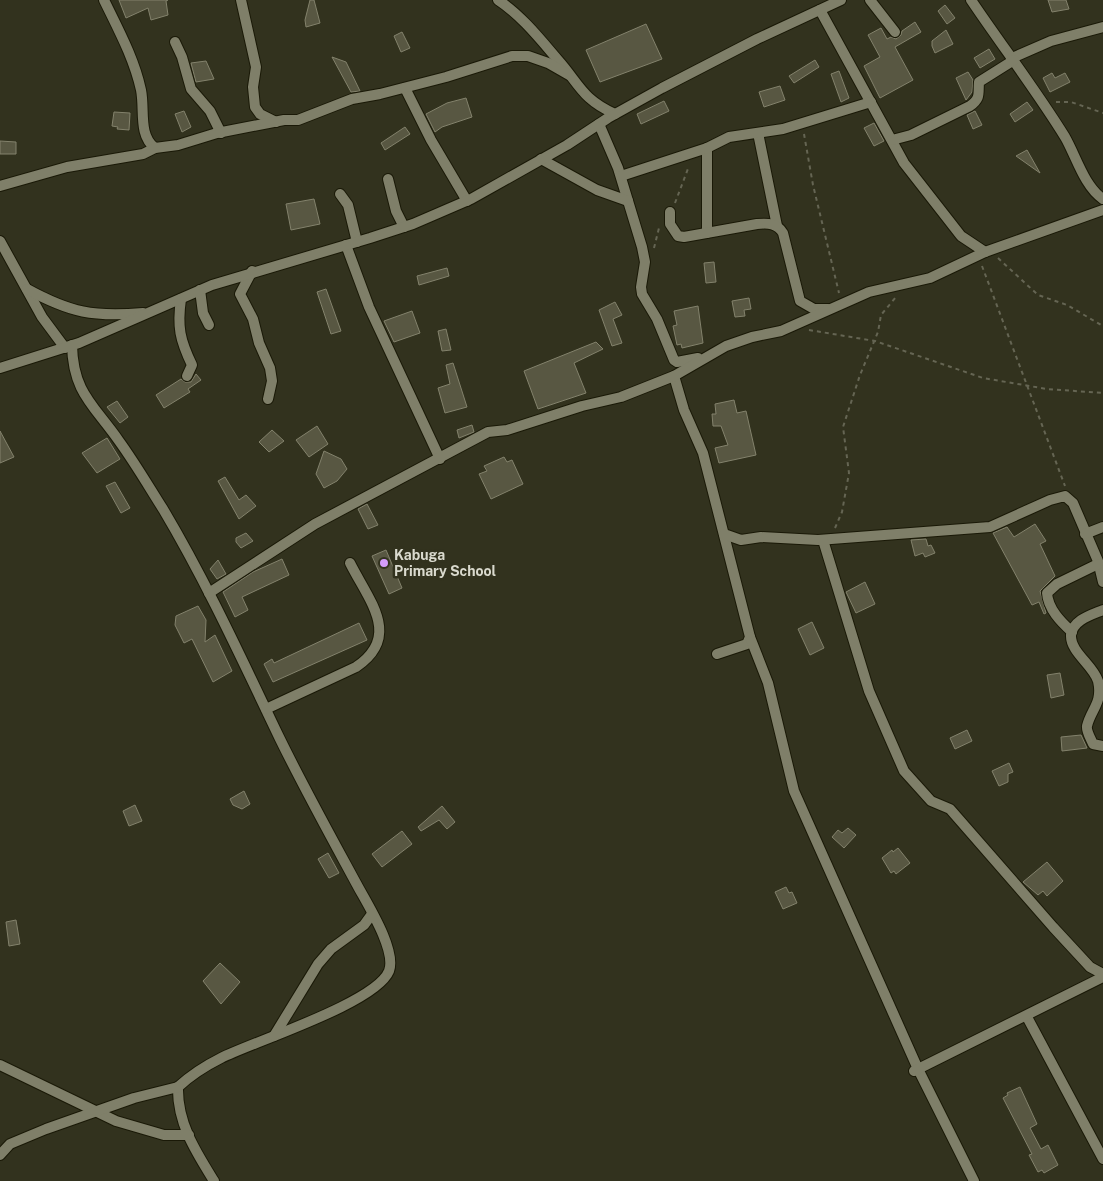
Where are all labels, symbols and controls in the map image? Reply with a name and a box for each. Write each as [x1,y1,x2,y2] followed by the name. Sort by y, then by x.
[394,547,497,579] place label: Kabuga Primary School
[378,557,390,569] marker: Kabuga Primary School

